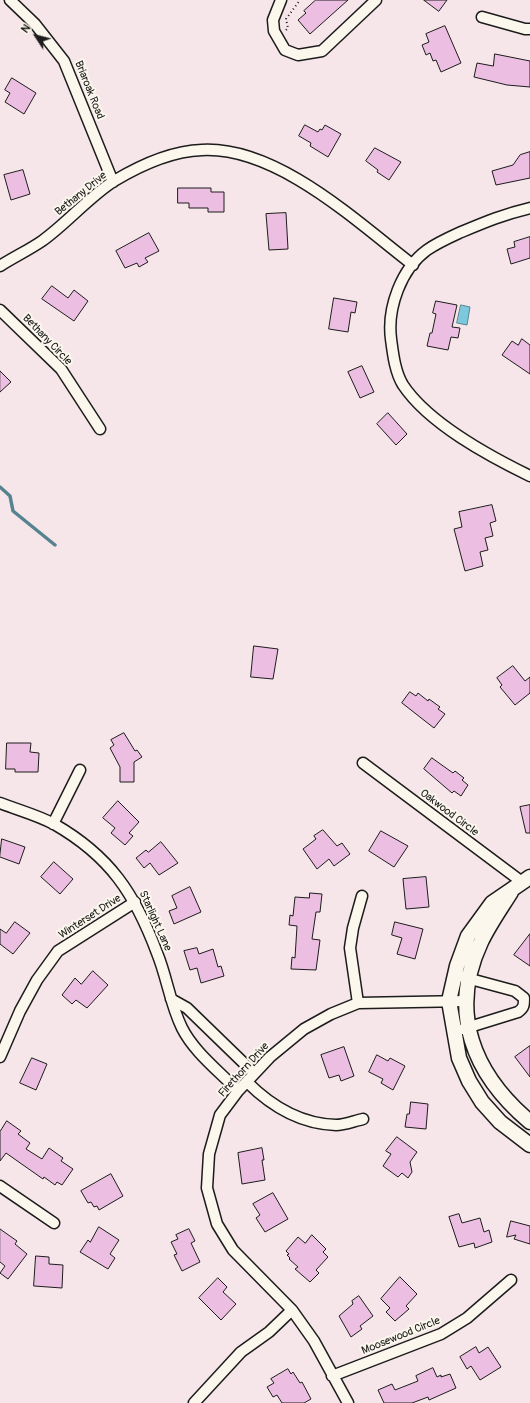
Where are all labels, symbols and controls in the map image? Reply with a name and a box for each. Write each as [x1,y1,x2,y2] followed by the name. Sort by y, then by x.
[16,16,56,56] north arrow
[18,22,33,35] text: N
[71,59,107,121] street label: Briaroak Road
[53,169,109,219] street label: Bethany Drive
[20,312,74,368] street label: Bethany Circle
[417,787,481,839] street label: Oakwood Circle
[136,889,174,953] street label: Starlight Lane
[56,892,124,942] street label: Winterset Drive
[216,1040,272,1100] street label: Firethorn Drive
[360,1314,442,1358] street label: Moosewood Circle

